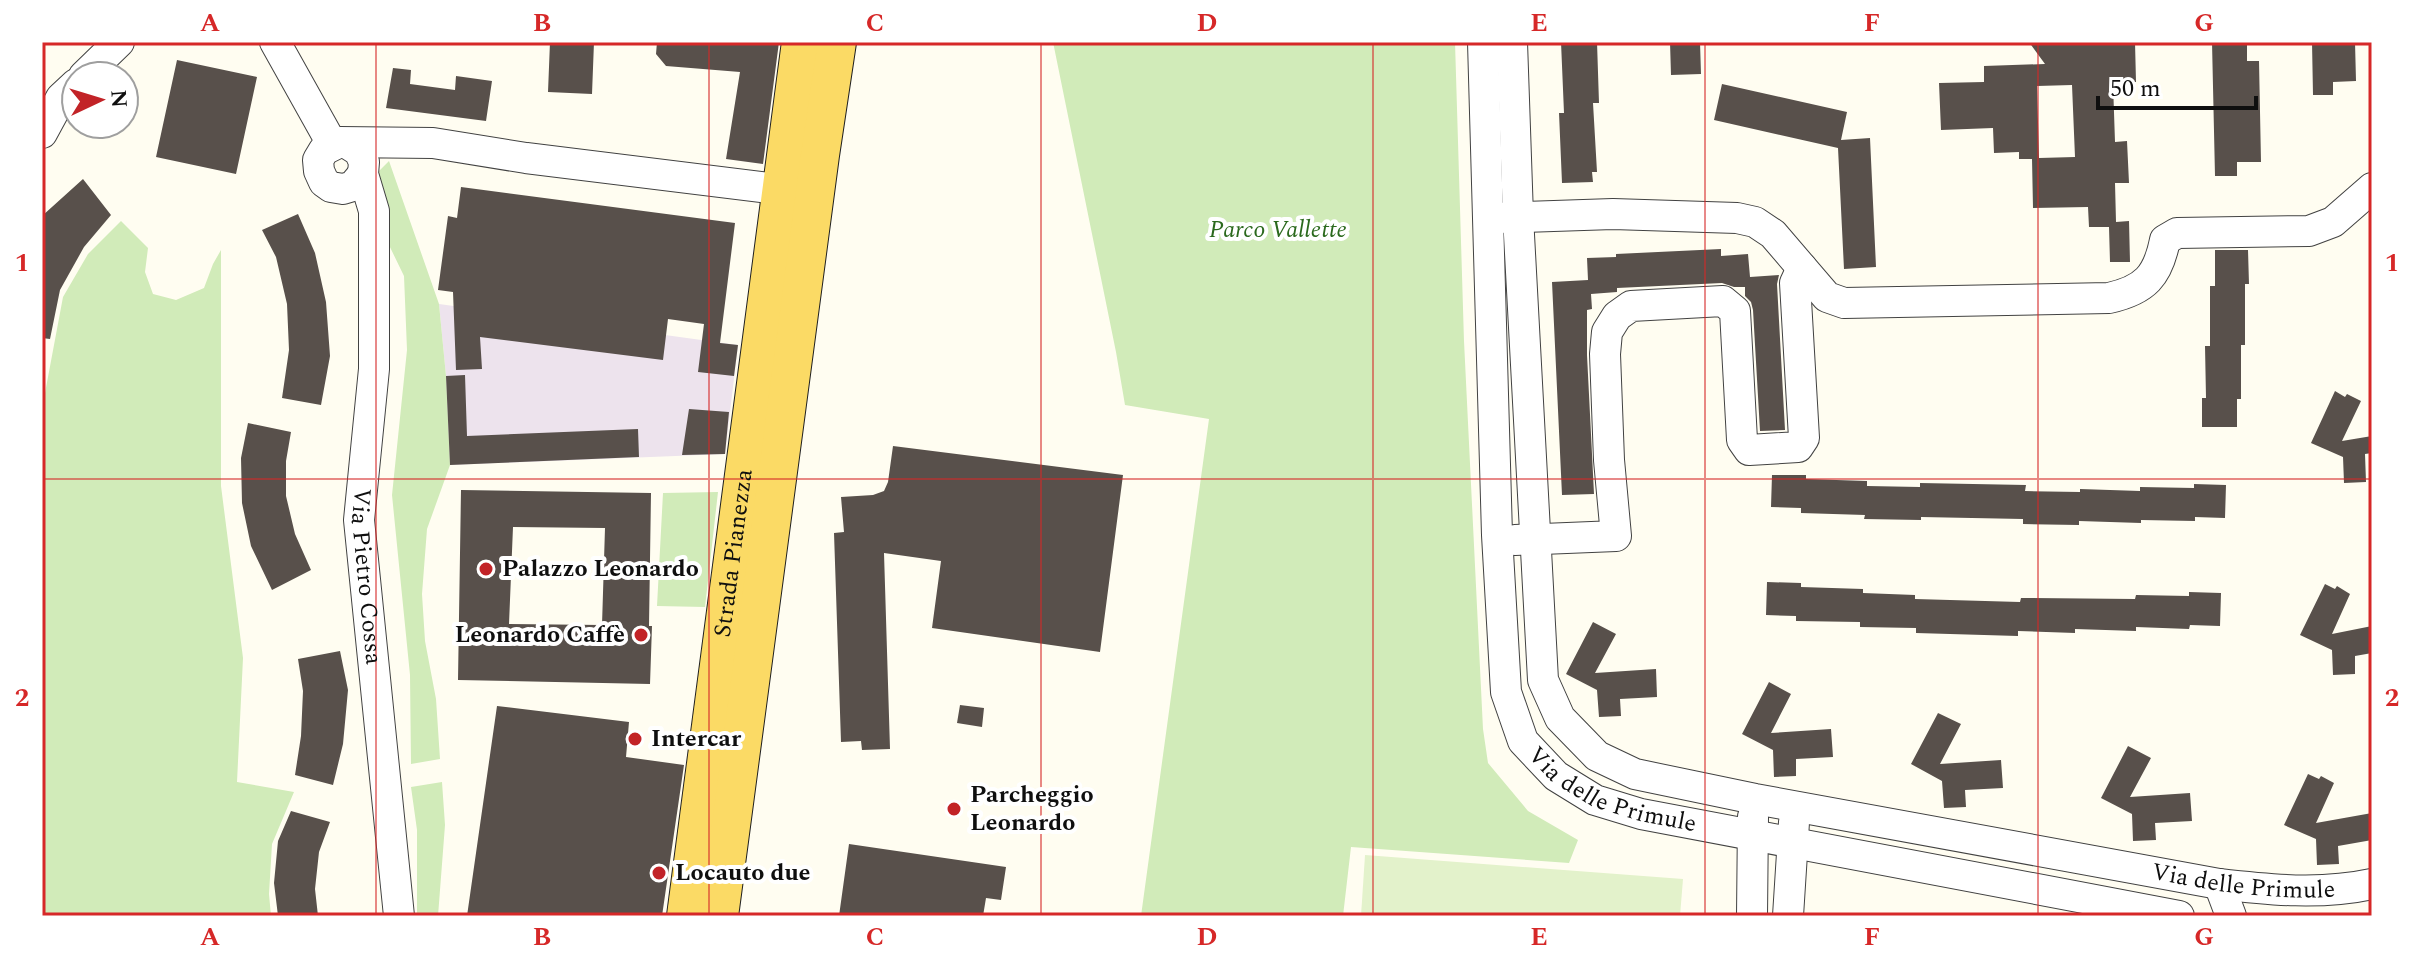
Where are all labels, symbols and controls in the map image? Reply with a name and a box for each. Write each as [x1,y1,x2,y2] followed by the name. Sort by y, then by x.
[200,3,220,43] text: A
[533,3,551,43] text: B
[866,3,884,43] text: C
[1197,3,1217,43] text: D
[1530,3,1548,43] text: E
[1864,3,1880,43] text: F
[2194,3,2214,43] text: G
[60,60,140,140] north arrow
[2098,60,2256,110] scale bar
[2110,71,2161,107] text: 50 m
[101,89,136,109] text: N
[1209,212,1347,248] park label: Parco Vallette
[15,243,29,283] text: 1
[2385,243,2399,283] text: 1
[705,466,763,640] street label: Strada Pianezza
[341,486,392,667] street label: Via Pietro Cossa
[502,551,699,587] place label: Palazzo Leonardo
[477,560,495,578] marker: Palazzo Leonardo
[455,617,625,653] place label: Leonardo Caffè
[632,626,650,644] marker: Leonardo Caffè
[15,678,29,718] text: 2
[2385,678,2399,718] text: 2
[651,721,742,757] place label: Intercar
[626,730,644,748] marker: Intercar
[1519,738,1699,842] street label: Via delle Primule
[970,777,1094,841] place label: Parcheggio Leonardo
[945,800,963,818] marker: Parcheggio Leonardo
[2149,854,2336,909] street label: Via delle Primule
[675,855,810,891] place label: Locauto due
[650,864,668,882] marker: Locauto due
[200,917,220,957] text: A
[533,917,551,957] text: B
[866,917,884,957] text: C
[1197,917,1217,957] text: D
[1530,917,1548,957] text: E
[1864,917,1880,957] text: F
[2194,917,2214,957] text: G

